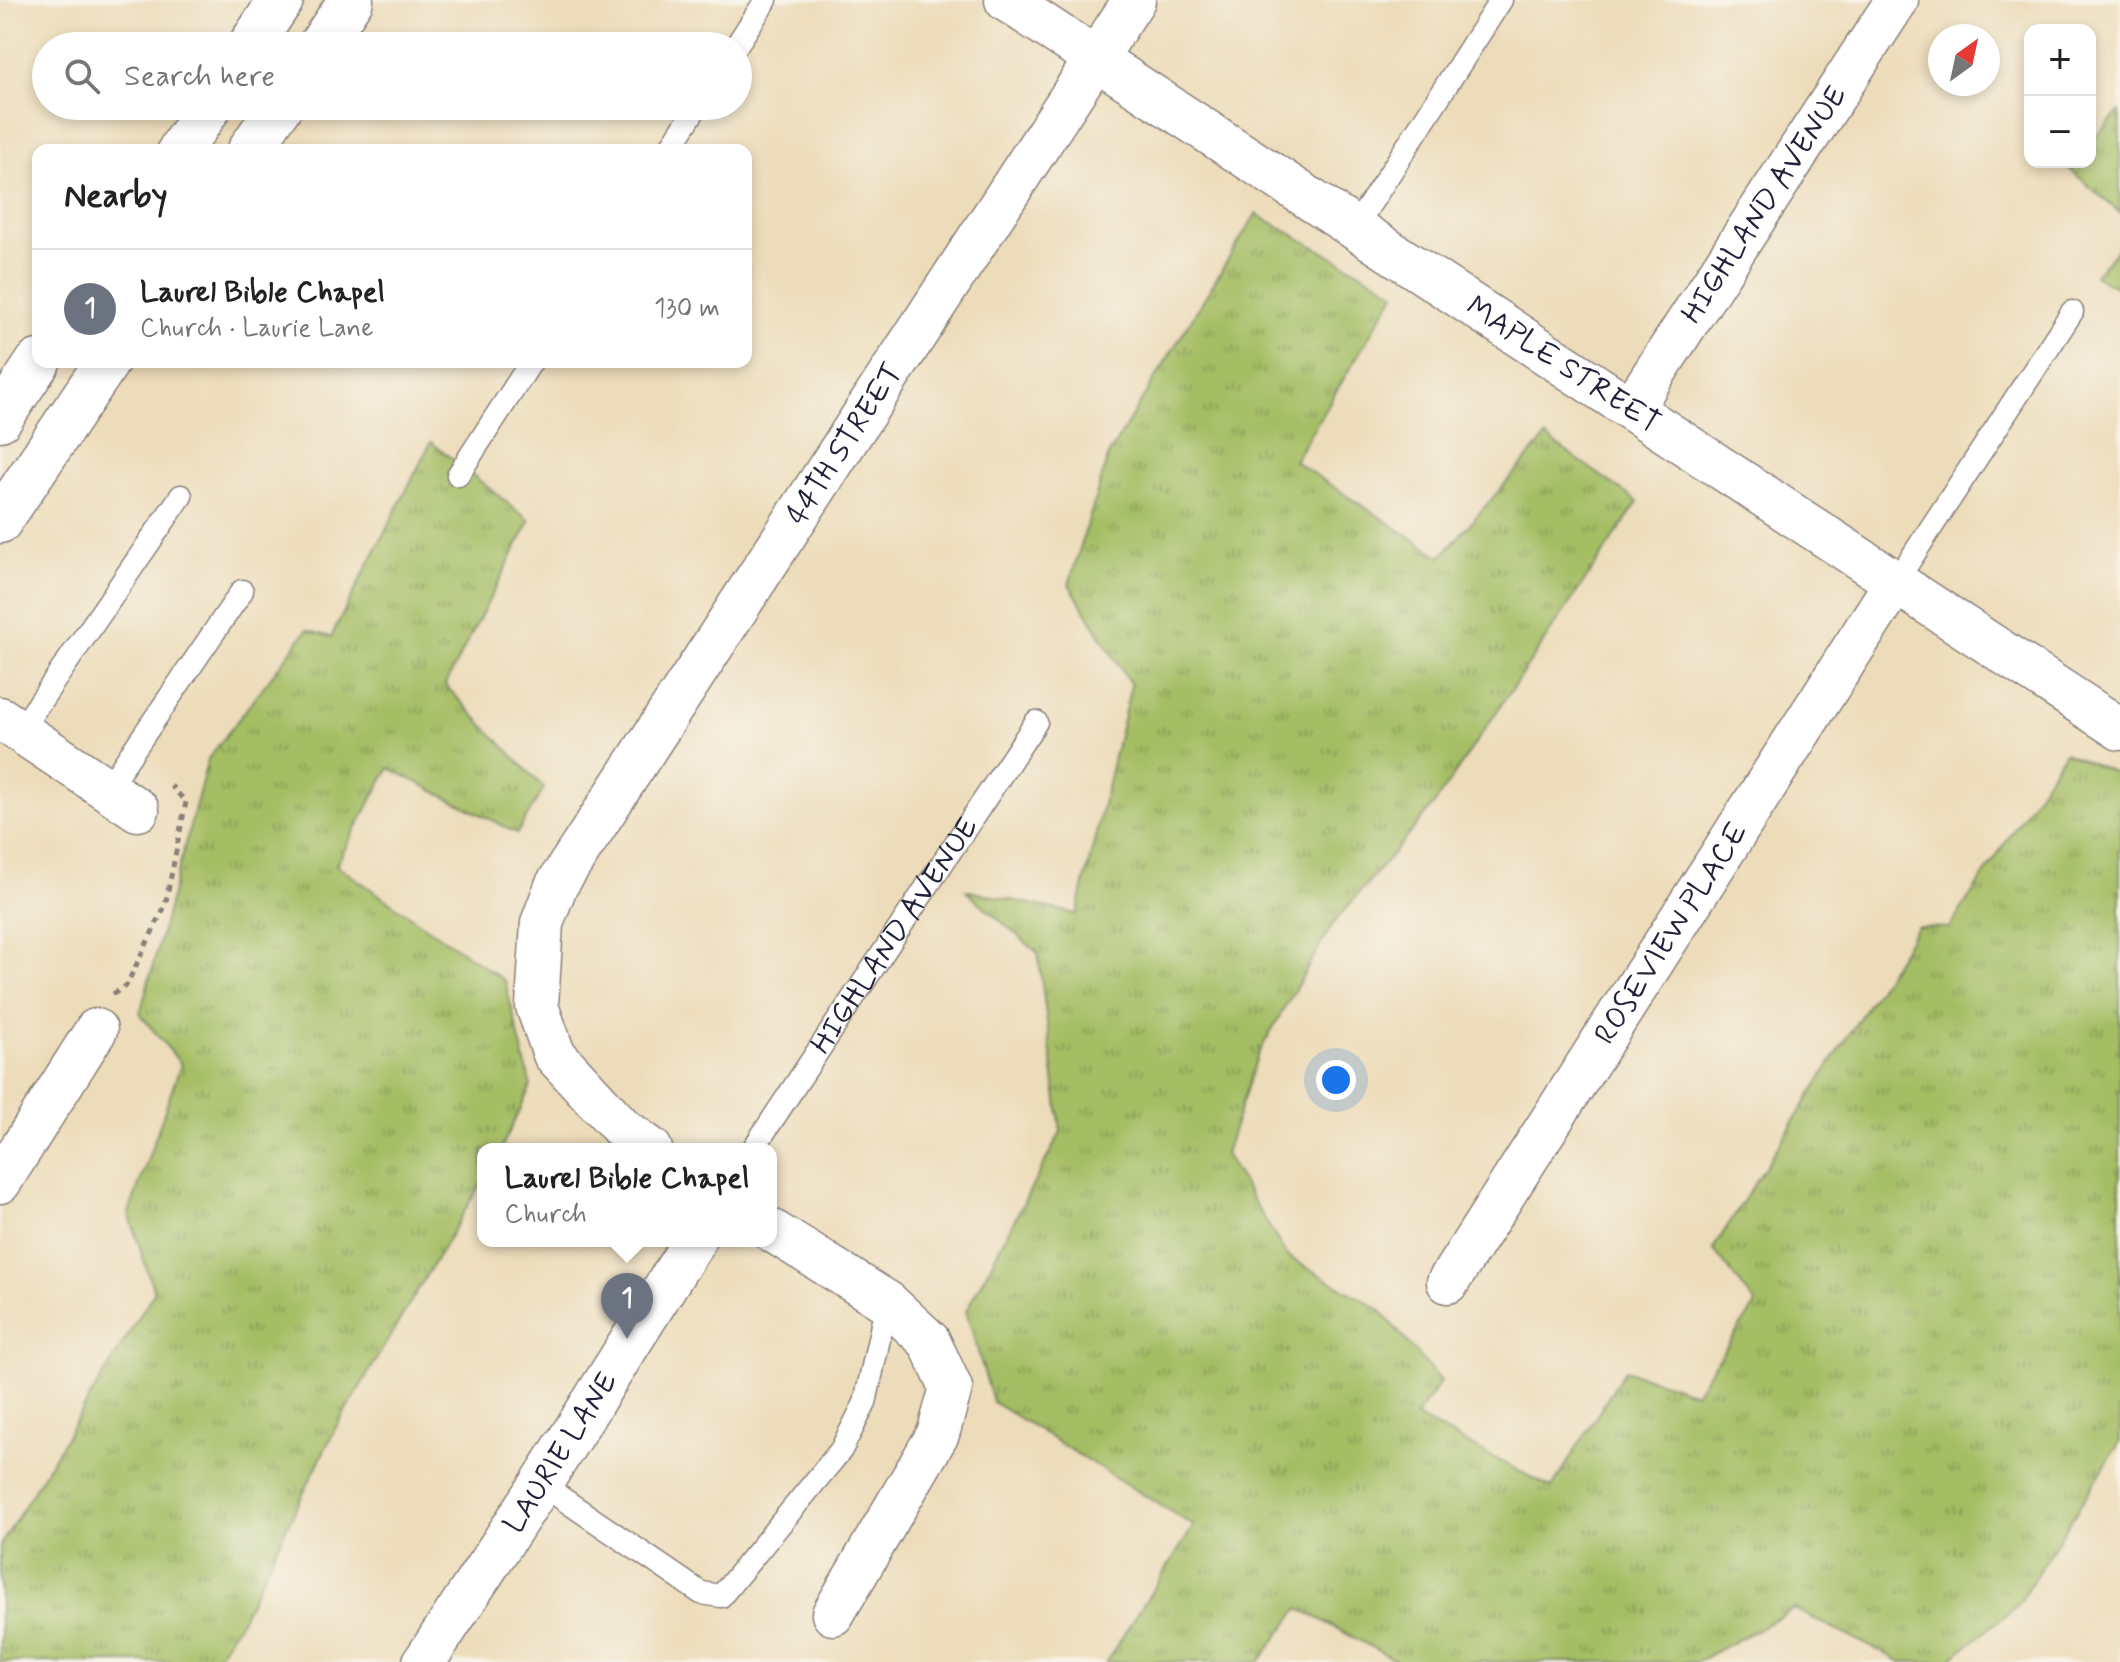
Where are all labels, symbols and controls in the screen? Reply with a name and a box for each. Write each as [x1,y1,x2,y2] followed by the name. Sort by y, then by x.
[1928,24,2000,96] north arrow
[2024,24,2096,168] map controls
[2024,24,2096,96] button: +
[32,32,752,120] search box
[60,54,104,98] icon: search
[124,57,275,96] text: Search here
[1672,78,1856,331] street label: HIGHLAND AVENUE
[2024,96,2096,168] button: −
[64,174,168,219] text: Nearby
[140,273,385,312] text: Laurel Bible Chapel
[1459,287,1668,442] street label: MAPLE STREET
[84,292,96,326] text: 1
[654,292,720,326] text: 130 m
[140,312,373,346] text: Church · Laurie Lane
[777,355,912,532] street label: 44TH STREET
[802,810,987,1062] street label: HIGHLAND AVENUE
[1586,815,1757,1052] street label: ROSEVIEW PLACE
[1316,1060,1356,1100] your location
[477,1143,777,1247] popup
[504,1159,750,1198] text: Laurel Bible Chapel
[504,1198,587,1232] text: Church
[601,1273,653,1339] pin: 1
[494,1364,626,1541] street label: LAURIE LANE

